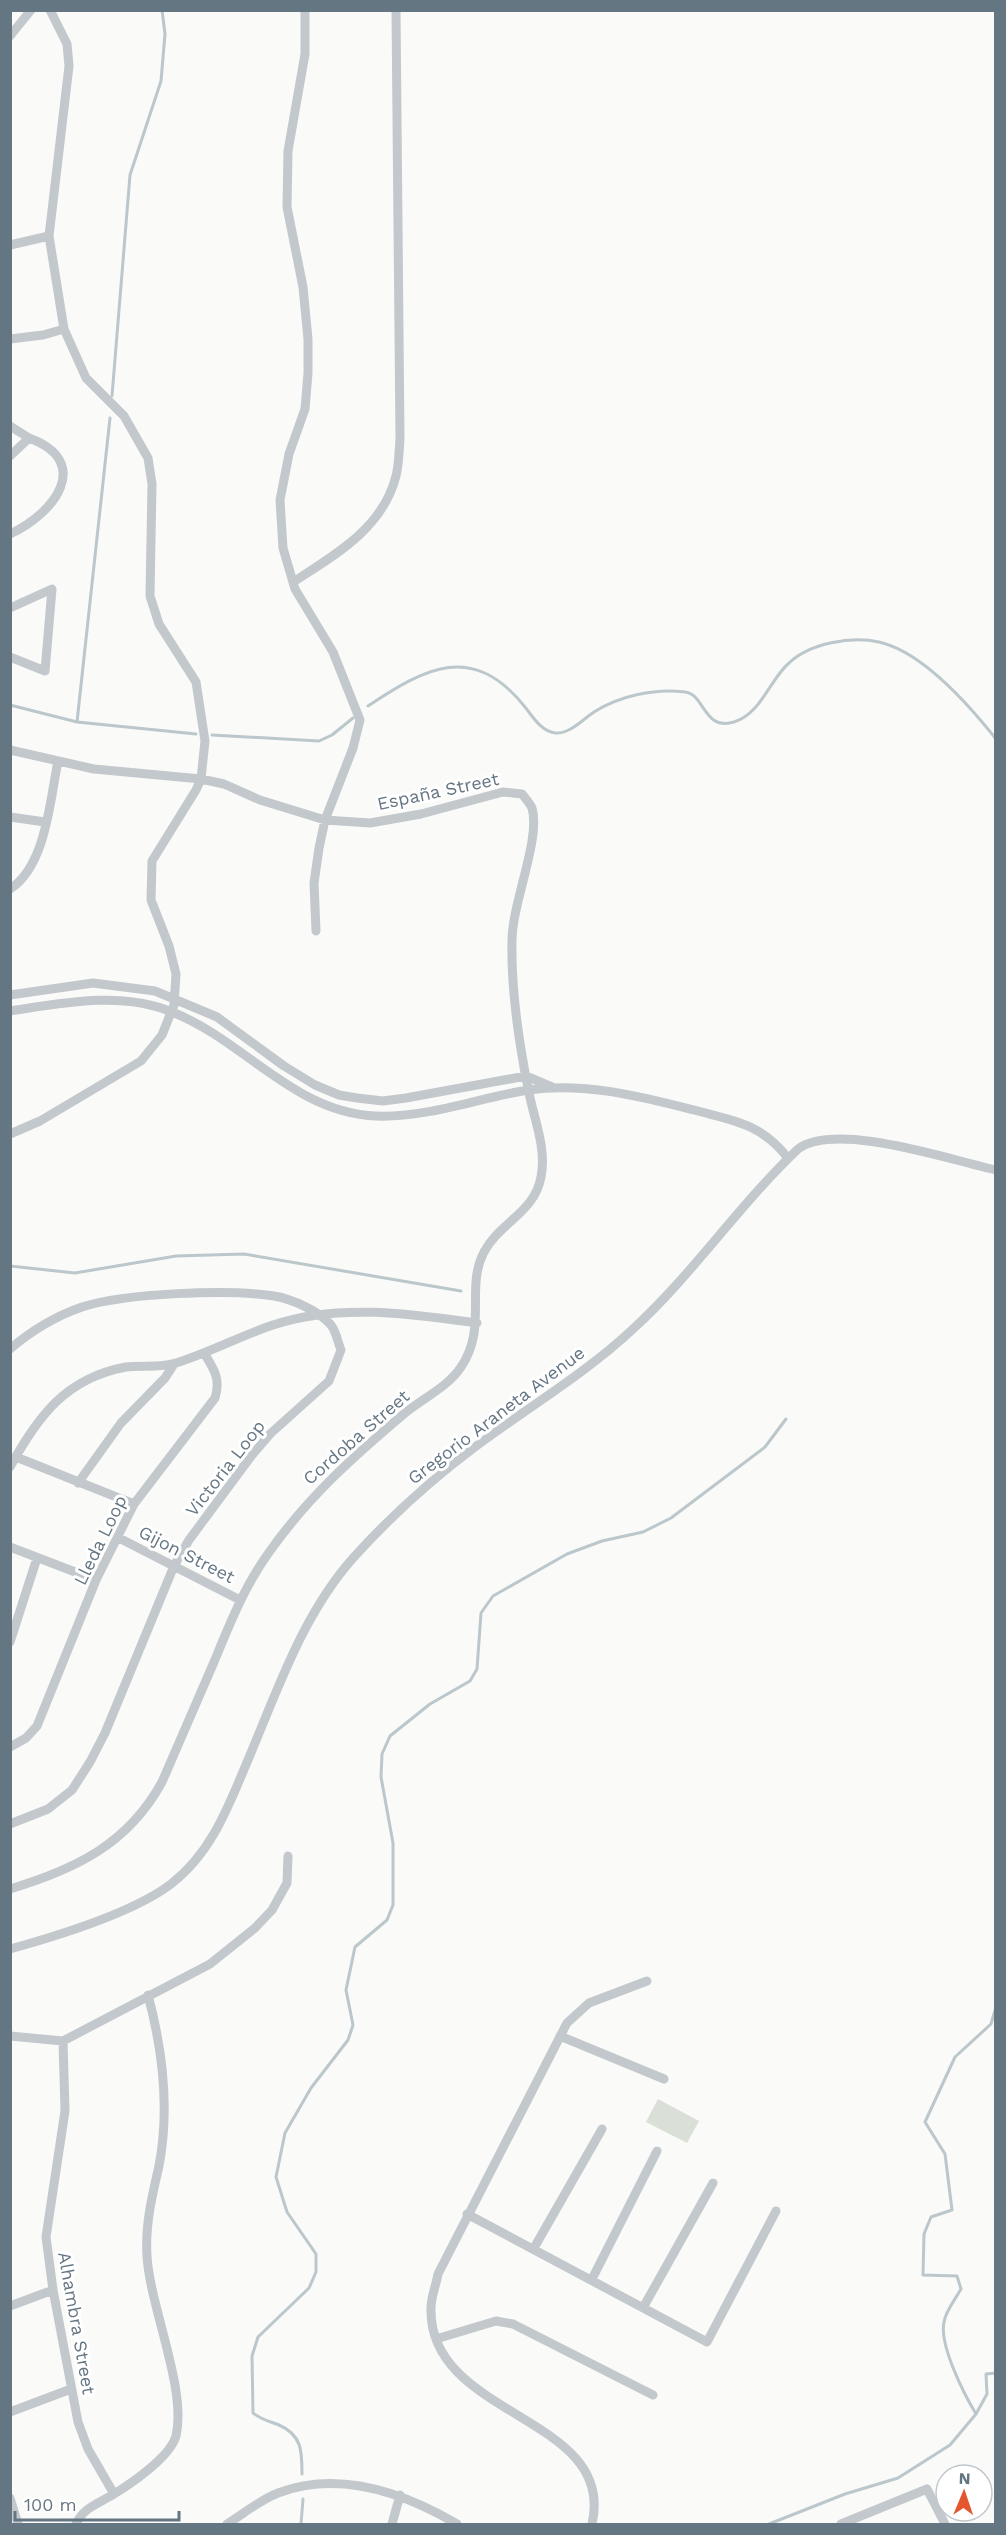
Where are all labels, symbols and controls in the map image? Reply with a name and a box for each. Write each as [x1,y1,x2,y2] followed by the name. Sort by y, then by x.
[375,768,501,814] street label: España Street
[403,1342,589,1488] street label: Gregorio Araneta Avenue
[299,1385,414,1489] street label: Cordoba Street
[181,1416,269,1520] street label: Victoria Loop
[69,1492,131,1588] street label: Lleda Loop
[136,1521,239,1587] street label: Gijon Street
[54,2250,100,2396] street label: Alhambra Street
[934,2463,994,2523] north arrow
[958,2469,971,2488] text: N
[15,2484,178,2522] scale bar
[24,2494,77,2515] text: 100 m

